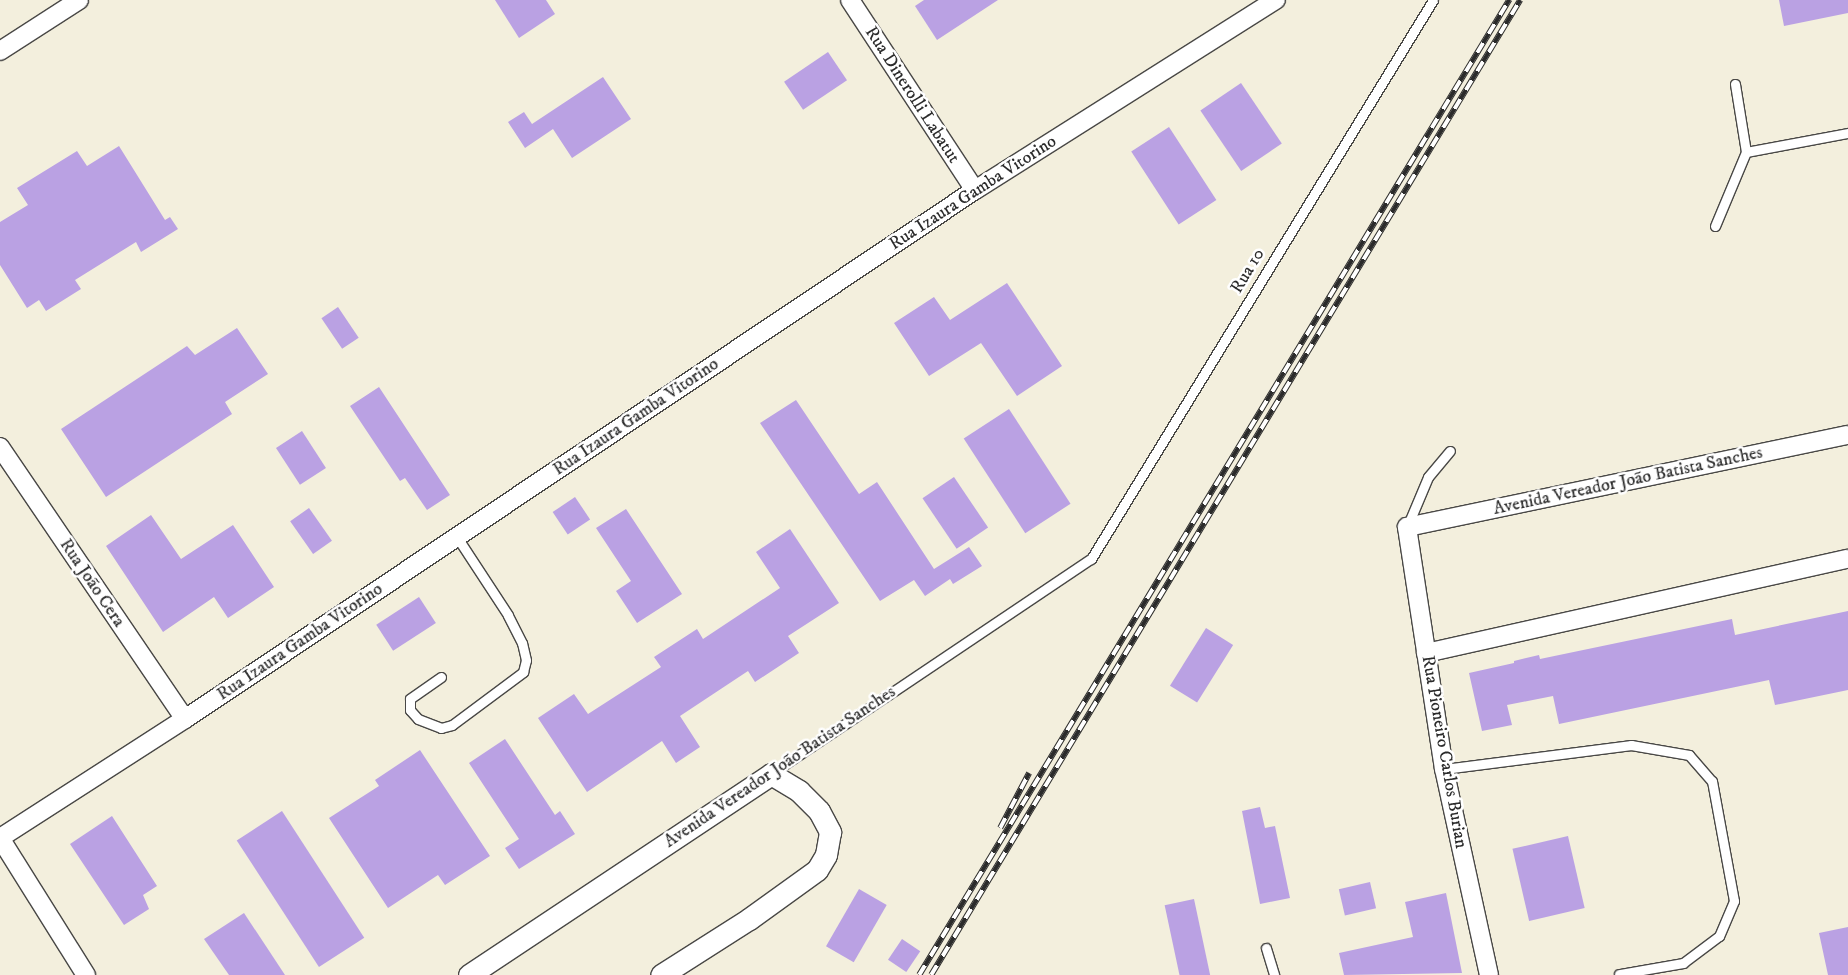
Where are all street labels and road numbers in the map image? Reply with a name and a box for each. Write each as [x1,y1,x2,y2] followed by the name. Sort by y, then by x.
[860,23,964,167] street label: Rua Dinerolli Labatut
[885,131,1061,255] street label: Rua Izaura Gamba Vitorino
[1226,245,1270,297] street label: Rua 10
[549,353,723,481] street label: Rua Izaura Gamba Vitorino
[1492,442,1764,520] street label: Avenida Vereador João Batista Sanches
[55,535,129,631] street label: Rua João Cera
[213,578,387,706] street label: Rua Izaura Gamba Vitorino
[1416,654,1472,850] street label: Rua Pioneiro Carlos Burian
[660,681,900,853] street label: Avenida Vereador João Batista Sanches

